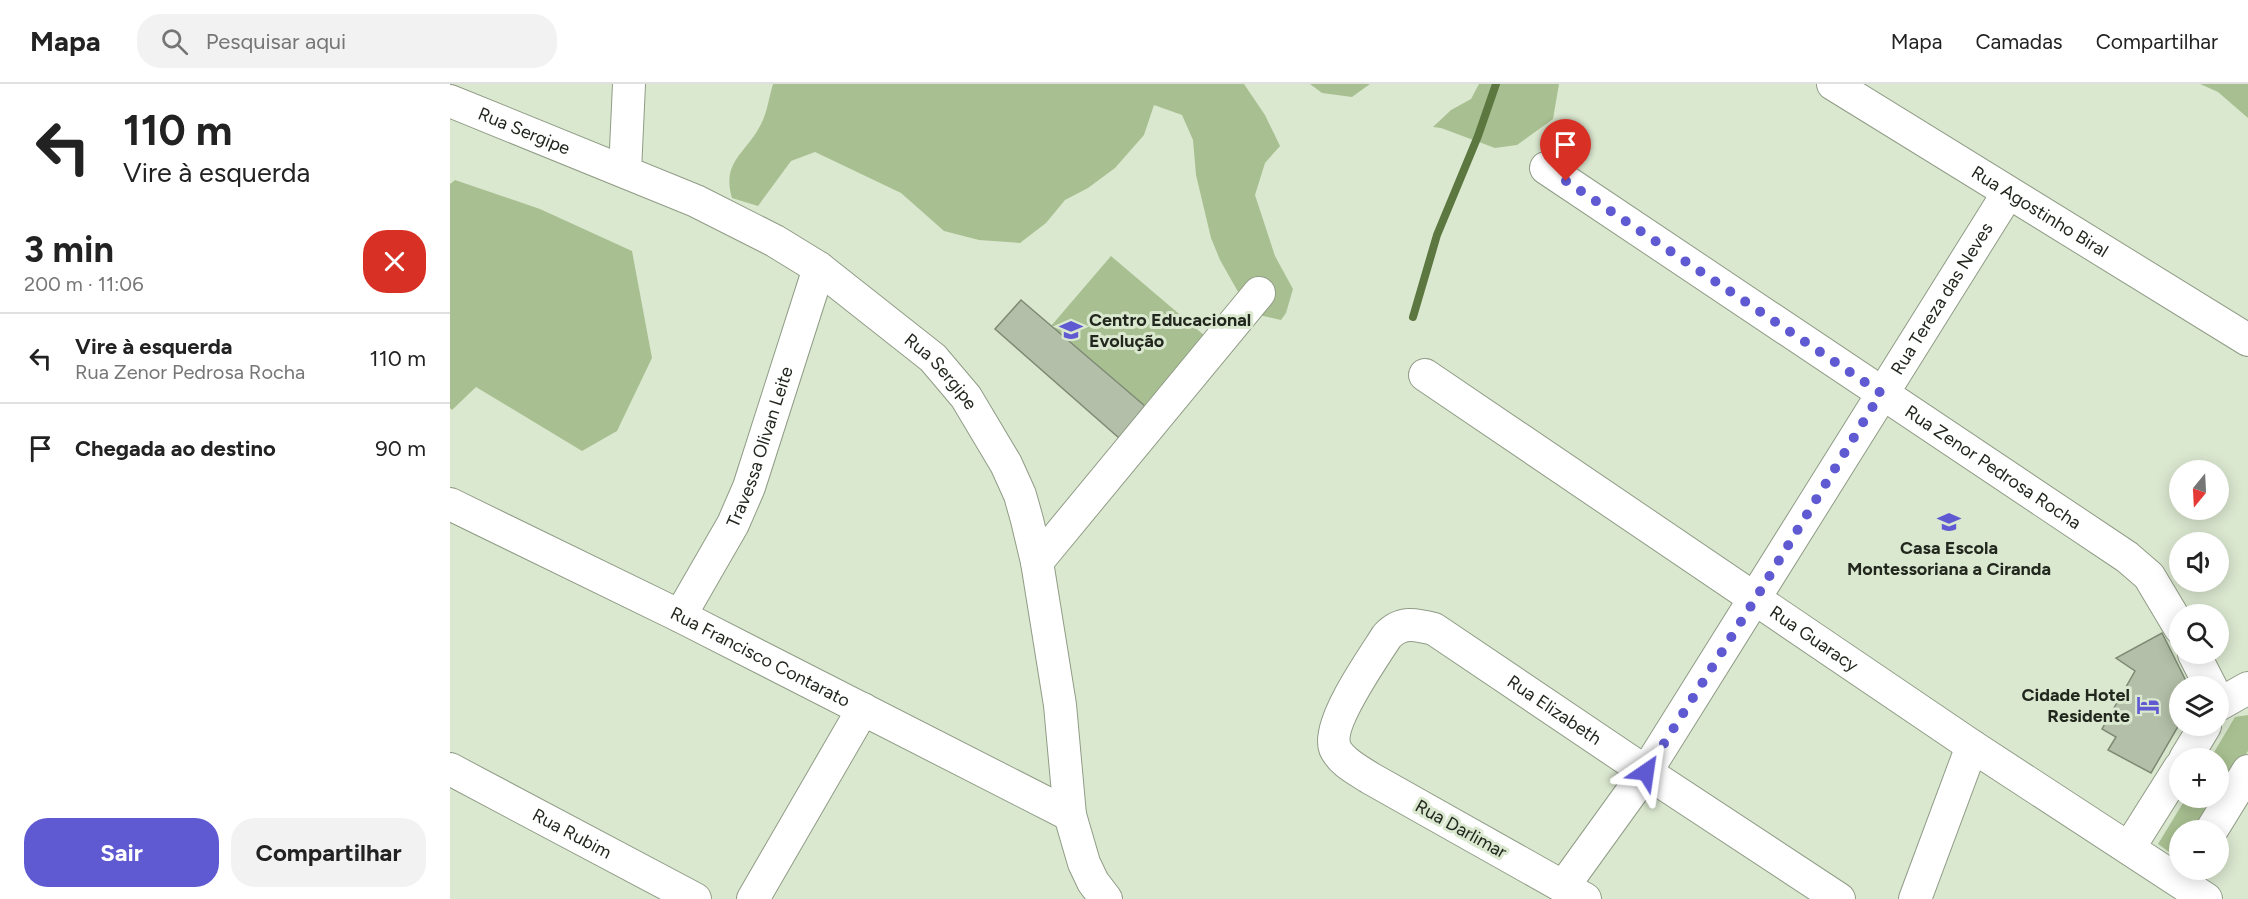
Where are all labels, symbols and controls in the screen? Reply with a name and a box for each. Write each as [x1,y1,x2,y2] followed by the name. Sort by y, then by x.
[137,14,557,68] search box
[30,24,101,58] text: Mapa
[158,25,191,58] icon: search
[206,28,346,55] text: Pesquisar aqui
[1891,29,1942,54] text: Mapa
[1975,29,2063,54] text: Camadas
[2096,29,2218,54] text: Compartilhar
[475,103,573,160] street label: Rua Sergipe
[123,105,232,156] text: 110 m
[24,108,102,186] icon: left
[1540,119,1591,181] pin
[1549,128,1582,161] icon: arrive
[123,156,310,189] text: Vire à esquerda
[1967,161,2112,262] street label: Rua Agostinho Biral
[1886,218,1998,379] street label: Rua Tereza das Neves
[24,228,114,271] text: 3 min
[363,230,426,293] button: close
[24,272,143,296] text: 200 m · 11:06
[1089,309,1251,352] place label: Centro Educacional Evolução
[1058,317,1084,343] school or university icon: Centro Educacional Evolução
[900,329,982,414] street label: Rua Sergipe
[75,333,233,360] text: Vire à esquerda
[24,342,57,375] icon: left
[370,345,426,372] text: 110 m
[75,360,305,384] text: Rua Zenor Pedrosa Rocha
[722,364,798,531] street label: Travessa Olivan Leite
[1901,401,2085,534] street label: Rua Zenor Pedrosa Rocha
[24,432,57,465] icon: arrive
[75,435,276,462] text: Chegada ao destino
[375,435,426,462] text: 90 m
[2169,460,2229,520] north arrow
[2169,460,2229,880] map controls
[1936,509,1962,535] school or university icon: Casa Escola Montessoriana a Ciranda
[2169,532,2229,592] button: sound
[1847,537,2051,580] place label: Casa Escola Montessoriana a Ciranda
[1766,601,1863,677] street label: Rua Guaracy
[667,602,854,712] street label: Rua Francisco Contarato
[2169,604,2229,664] button: search
[1503,670,1606,750] street label: Rua Elizabeth
[2169,676,2229,736] button: layers
[2022,684,2130,727] place label: Cidade Hotel Residente
[2135,692,2161,718] hotel icon: Cidade Hotel Residente
[1614,740,1678,804] position arrow
[2169,748,2229,808] button: +
[1411,795,1511,863] street label: Rua Darlimar
[529,804,615,864] street label: Rua Rubim
[24,818,219,887] button: Sair
[231,818,426,887] button: Compartilhar
[2169,820,2229,880] button: −

